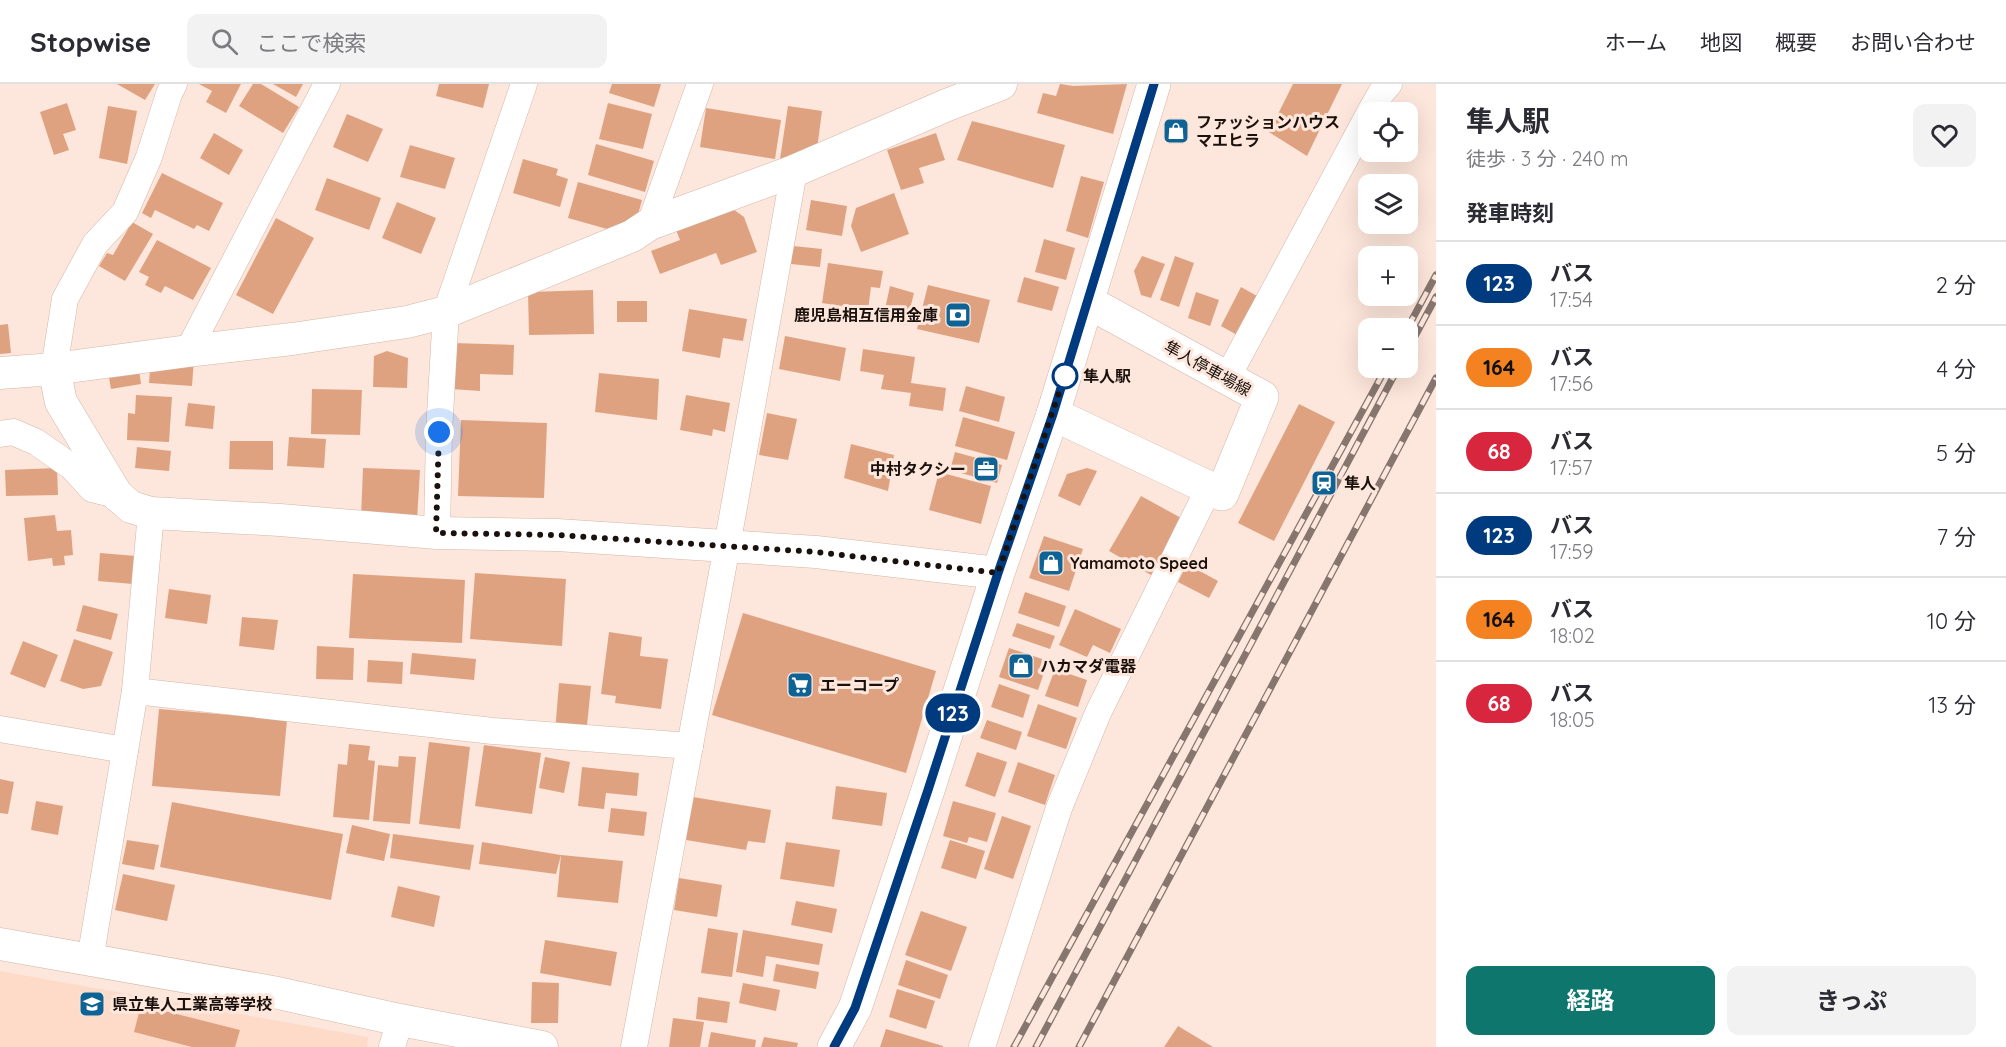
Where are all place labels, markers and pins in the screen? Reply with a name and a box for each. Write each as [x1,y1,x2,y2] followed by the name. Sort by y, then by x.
[1196,112,1340,150] place label: ファッションハウス マエヒラ
[1161,116,1191,146] shop icon: ファッションハウス マエヒラ
[943,300,973,330] bank icon: 鹿児島相互信用金庫
[794,305,938,325] place label: 鹿児島相互信用金庫
[1052,363,1078,389] marker: 隼人駅
[1083,366,1131,386] place label: 隼人駅
[971,454,1001,484] office icon: 中村タクシー
[870,459,966,479] place label: 中村タクシー
[1309,468,1339,498] station icon: 隼人
[1344,473,1376,493] place label: 隼人
[1036,548,1066,578] shop icon: Yamamoto Speed
[1070,553,1208,573] place label: Yamamoto Speed
[1006,651,1036,681] shop icon: ハカマダ電器
[1040,656,1137,676] place label: ハカマダ電器
[785,670,815,700] supermarket icon: エーコープ
[820,675,899,695] place label: エーコープ
[77,989,107,1019] school or university icon: 県立隼人工業高等学校
[112,994,272,1014] place label: 県立隼人工業高等学校

